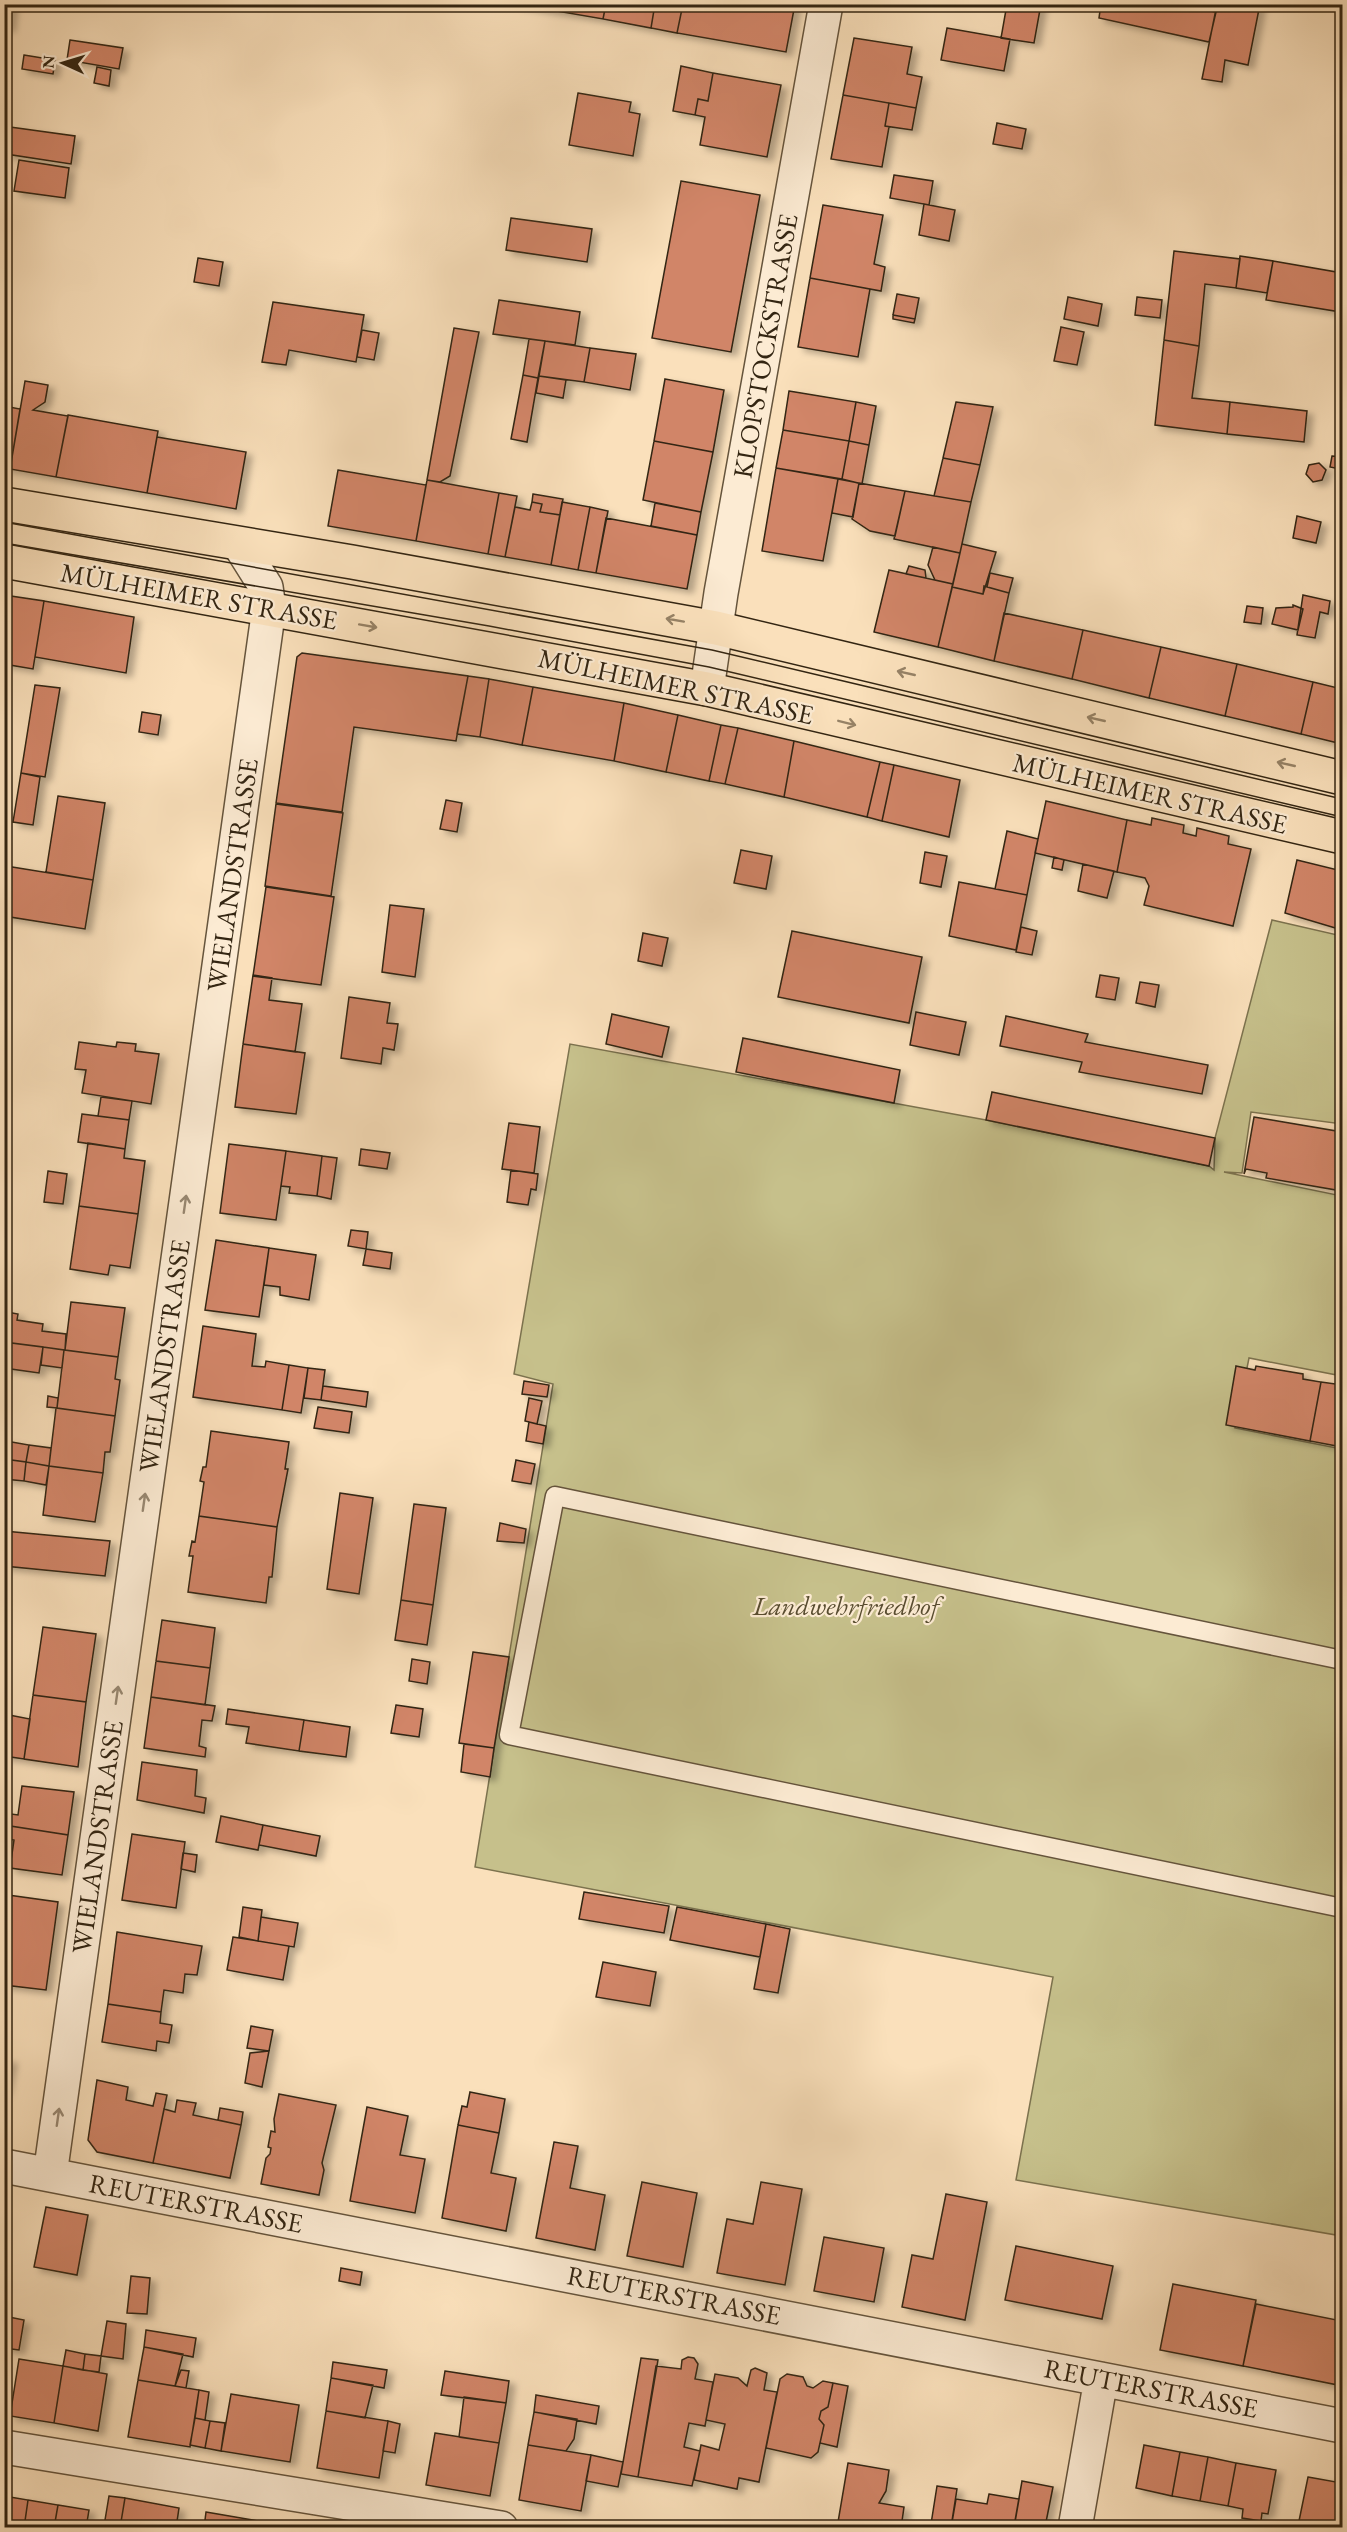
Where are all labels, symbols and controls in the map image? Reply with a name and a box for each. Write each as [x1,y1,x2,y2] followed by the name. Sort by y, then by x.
[33,33,93,93] north arrow
[38,55,59,69] text: N
[725,211,805,481] street label: KLOPSTOCKSTRASSE
[58,554,340,638] street label: MÜLHEIMER STRASSE
[666,614,686,625] one-way arrow
[357,621,377,632] one-way arrow
[535,640,817,732] street label: MÜLHEIMER STRASSE
[897,667,916,679] one-way arrow
[1087,712,1106,724] one-way arrow
[837,717,856,729] one-way arrow
[1009,744,1291,842] street label: MÜLHEIMER STRASSE
[198,756,266,994] street label: WIELANDSTRASSE
[1276,758,1296,769] one-way arrow
[180,1195,191,1215] one-way arrow
[130,1237,198,1475] street label: WIELANDSTRASSE
[138,1492,149,1512] one-way arrow
[752,1588,945,1623] park label: Landwehrfriedhof
[111,1685,122,1705] one-way arrow
[63,1718,131,1956] street label: WIELANDSTRASSE
[53,2107,64,2127] one-way arrow
[86,2165,306,2241] street label: REUTERSTRASSE
[564,2257,784,2333] street label: REUTERSTRASSE
[1041,2350,1261,2426] street label: REUTERSTRASSE

